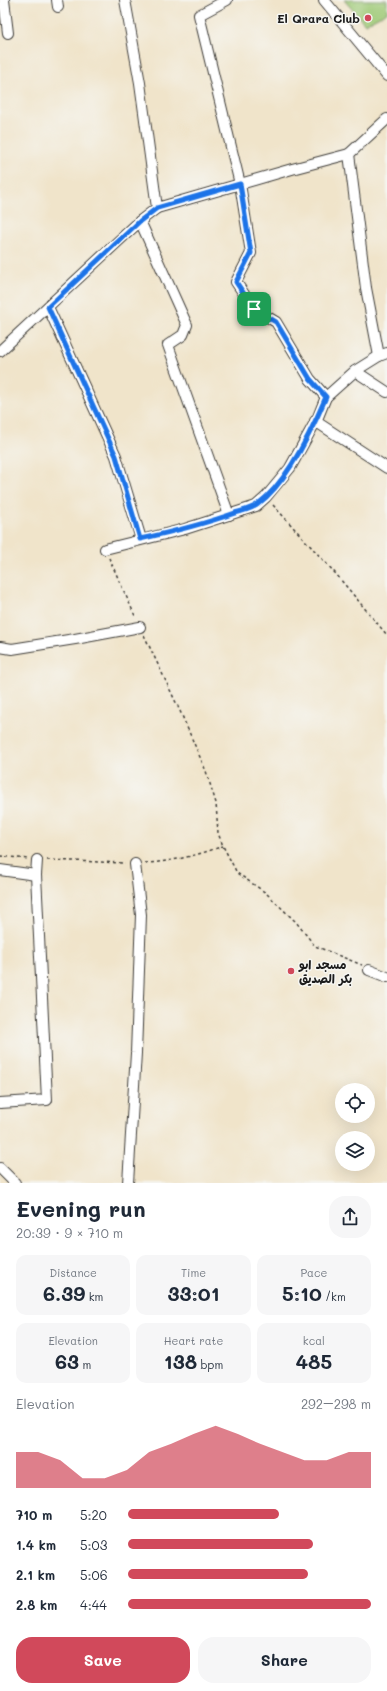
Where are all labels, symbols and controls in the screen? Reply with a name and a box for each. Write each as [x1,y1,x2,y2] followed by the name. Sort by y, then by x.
[277,10,360,26] place label: El Qrara Club
[363,13,373,23] marker: El Qrara Club
[237,292,271,326] pin
[243,298,265,320] icon: arrive
[298,956,352,986] place label: مسجد ابو بكر الصديق
[286,966,296,976] marker: مسجد ابو بكر الصديق
[335,1083,375,1171] map controls
[335,1083,375,1123] button: locate
[335,1131,375,1171] button: layers
[16,1194,146,1223] text: Evening run
[329,1196,371,1238] button: share
[16,1224,123,1241] text: 20:39 · 9 × 710 m
[49,1265,97,1280] text: Distance
[181,1265,206,1280] text: Time
[300,1265,327,1280] text: Pace
[43,1280,85,1306] text: 6.39
[167,1280,220,1306] text: 33:01
[282,1280,322,1306] text: 5:10
[85,1289,103,1304] text: km
[322,1289,346,1304] text: /km
[48,1333,98,1348] text: Elevation
[164,1333,223,1348] text: Heart rate
[303,1333,325,1348] text: kcal
[55,1348,79,1374] text: 63
[164,1348,197,1374] text: 138
[295,1348,332,1374] text: 485
[79,1357,91,1372] text: m
[197,1357,223,1372] text: bpm
[16,1395,74,1412] text: Elevation
[301,1395,371,1412] text: 292–298 m
[16,1506,52,1523] text: 710 m
[80,1506,107,1523] text: 5:20
[16,1536,56,1553] text: 1.4 km
[80,1536,107,1553] text: 5:03
[16,1566,55,1583] text: 2.1 km
[80,1566,107,1583] text: 5:06
[16,1596,57,1613] text: 2.8 km
[80,1596,107,1613] text: 4:44
[16,1637,190,1683] button: Save
[198,1637,371,1683] button: Share

